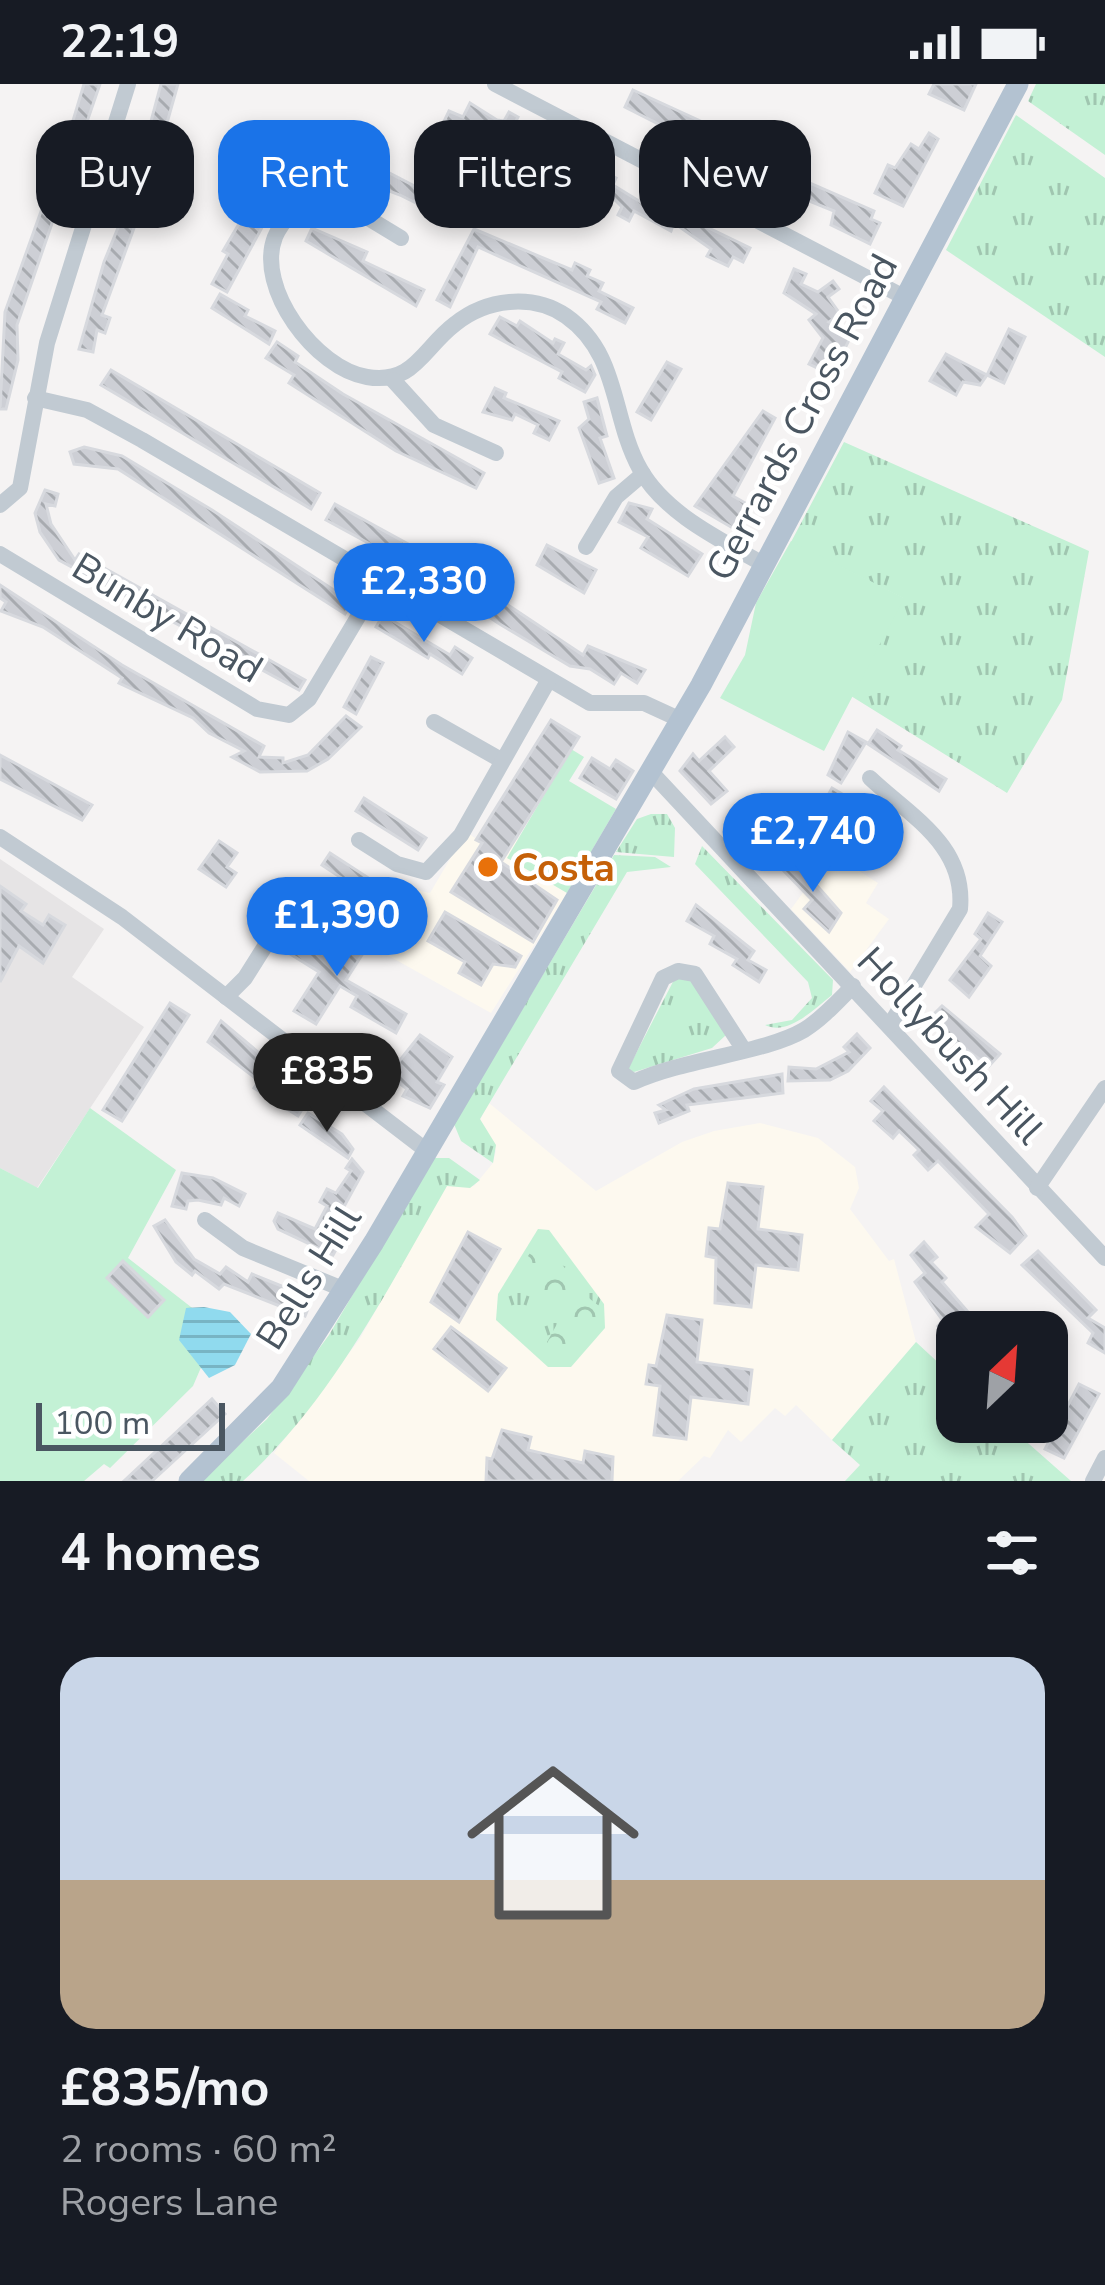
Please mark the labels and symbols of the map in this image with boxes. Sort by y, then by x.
street label: Gerrards Cross Road [694,245,911,590]
street label: Bunby Road [62,541,272,696]
pin: £2,330 [326,543,522,645]
pin: £2,740 [715,793,911,895]
place label: Costa [512,842,615,895]
marker: Costa [475,854,501,880]
pin: £1,390 [239,877,435,979]
street label: Hollybush Hill [845,936,1055,1156]
pin: £835 [256,1033,398,1135]
street label: Bells Hill [244,1195,375,1360]
north arrow [936,1311,1068,1443]
scale bar [36,1397,225,1450]

